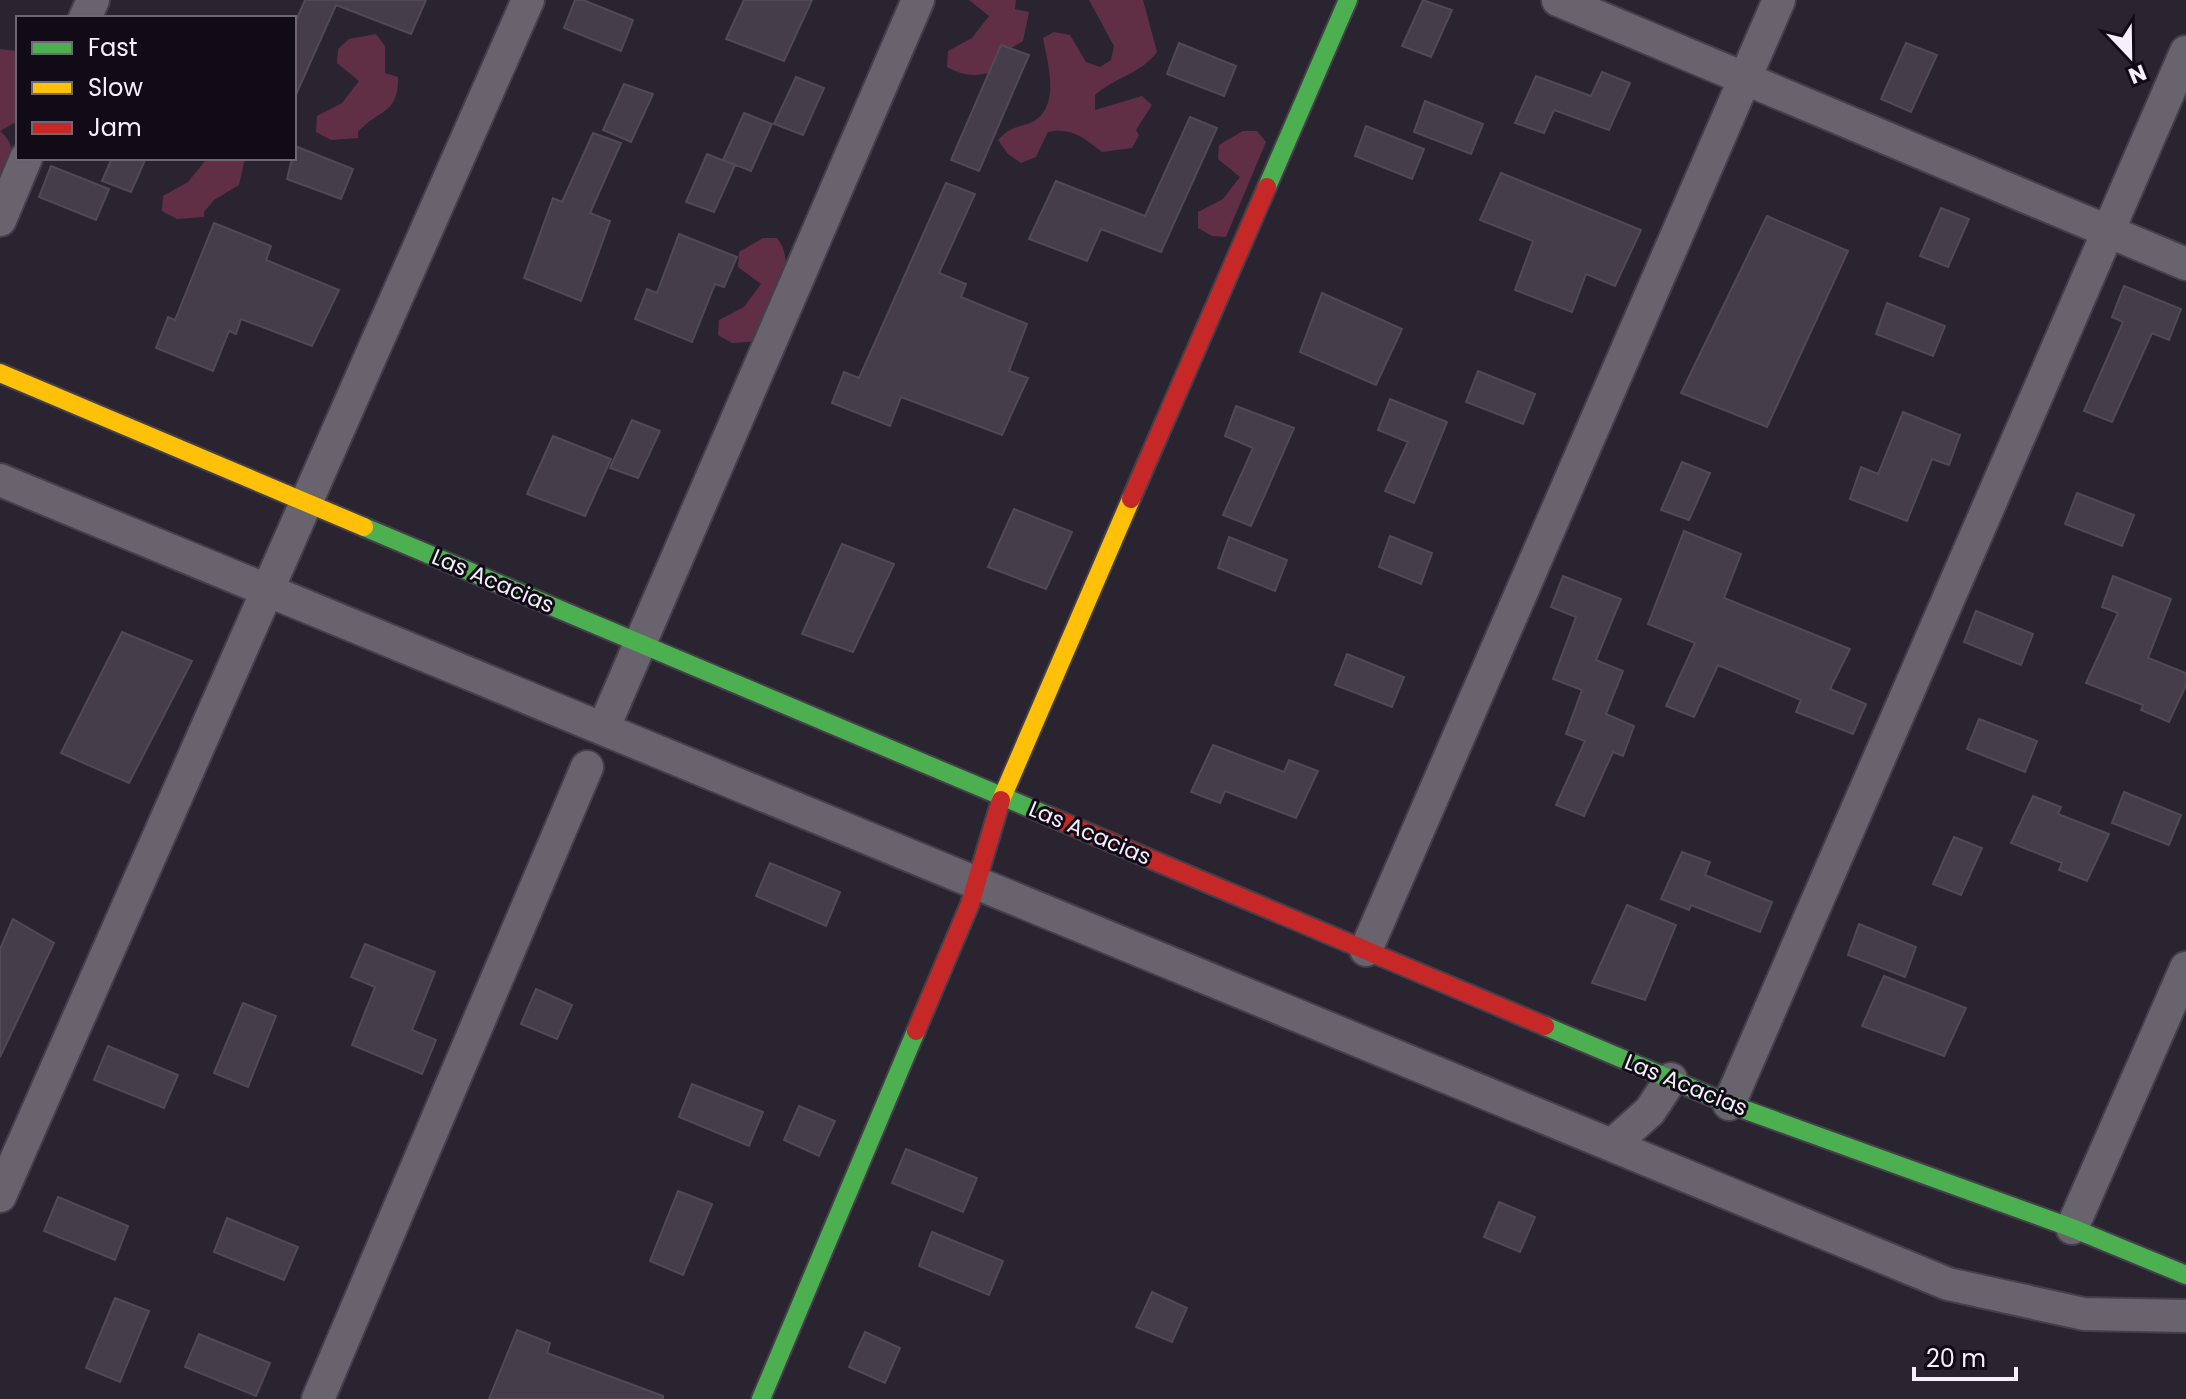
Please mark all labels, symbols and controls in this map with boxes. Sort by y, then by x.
legend [16,16,296,160]
north arrow [2090,16,2170,96]
text: Fast [88,31,138,64]
text: N [2124,57,2151,92]
text: Slow [88,71,143,104]
text: Jam [88,111,142,144]
street label: Las Acacias [427,541,559,621]
street label: Las Acacias [1024,793,1156,873]
street label: Las Acacias [1620,1046,1752,1124]
scale bar [1914,1331,2016,1381]
text: 20 m [1926,1342,1986,1375]

